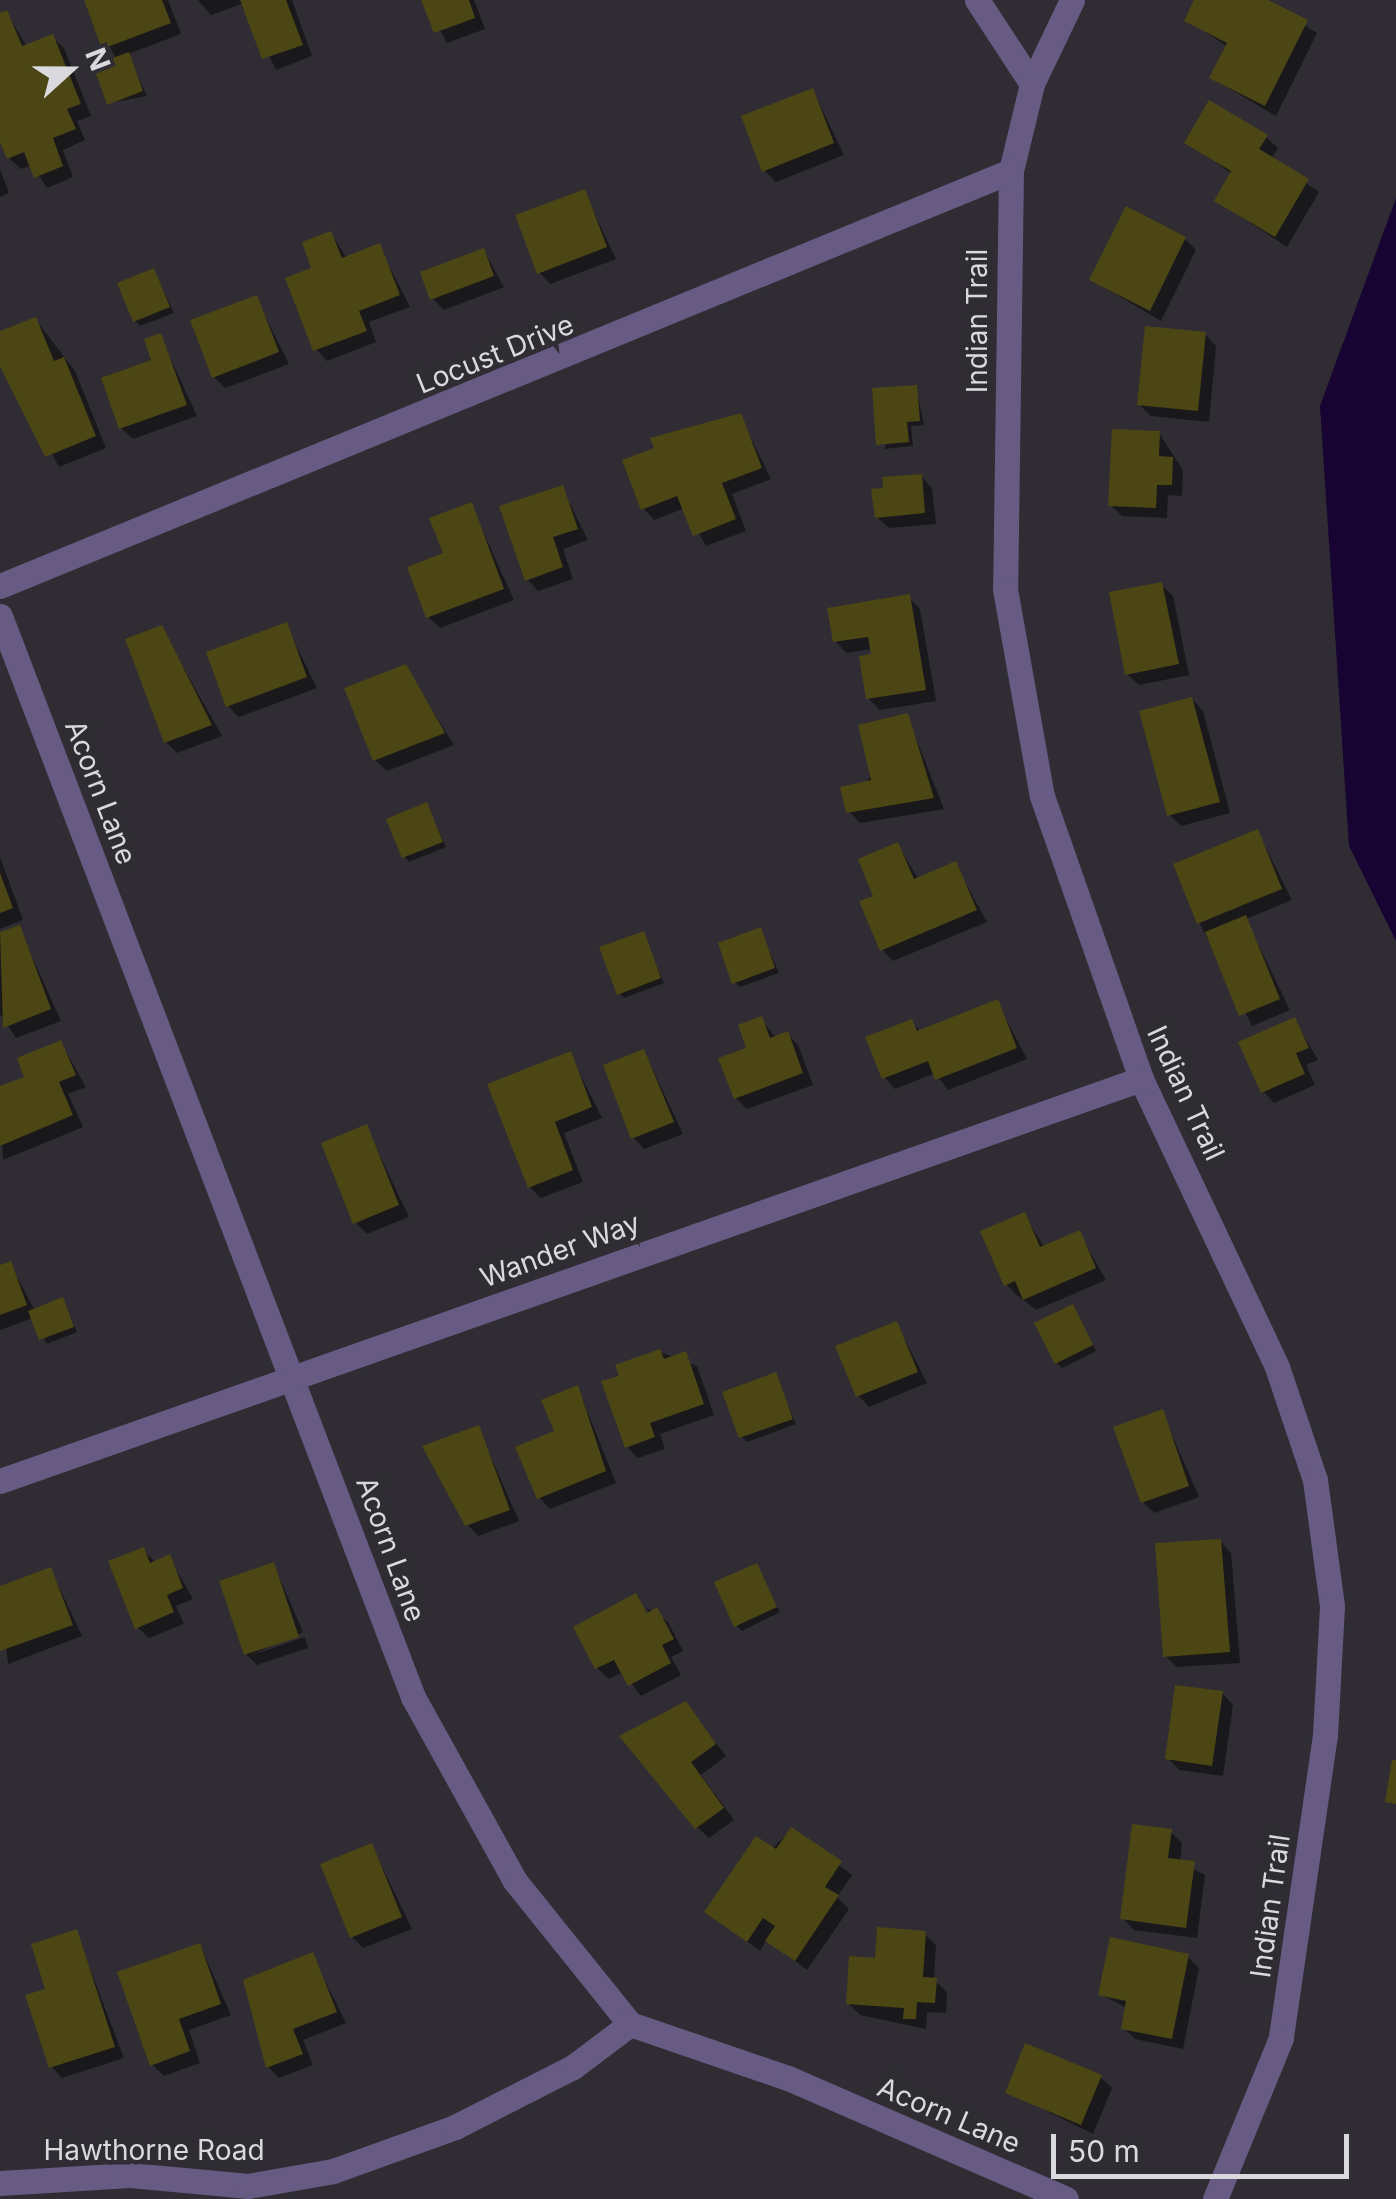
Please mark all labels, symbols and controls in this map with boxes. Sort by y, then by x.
north arrow [20,20,120,120]
text: N [78,43,118,75]
street label: Indian Trail [960,249,994,393]
street label: Locust Drive [412,307,578,401]
street label: Acorn Lane [58,715,144,869]
street label: Indian Trail [1140,1020,1232,1166]
street label: Wander Way [476,1206,644,1294]
street label: Acorn Lane [349,1472,433,1626]
street label: Indian Trail [1243,1832,1297,1980]
street label: Acorn Lane [873,2070,1025,2160]
scale bar [1056,2114,1354,2176]
street label: Hawthorne Road [43,2133,265,2167]
text: 50 m [1068,2133,1140,2169]

